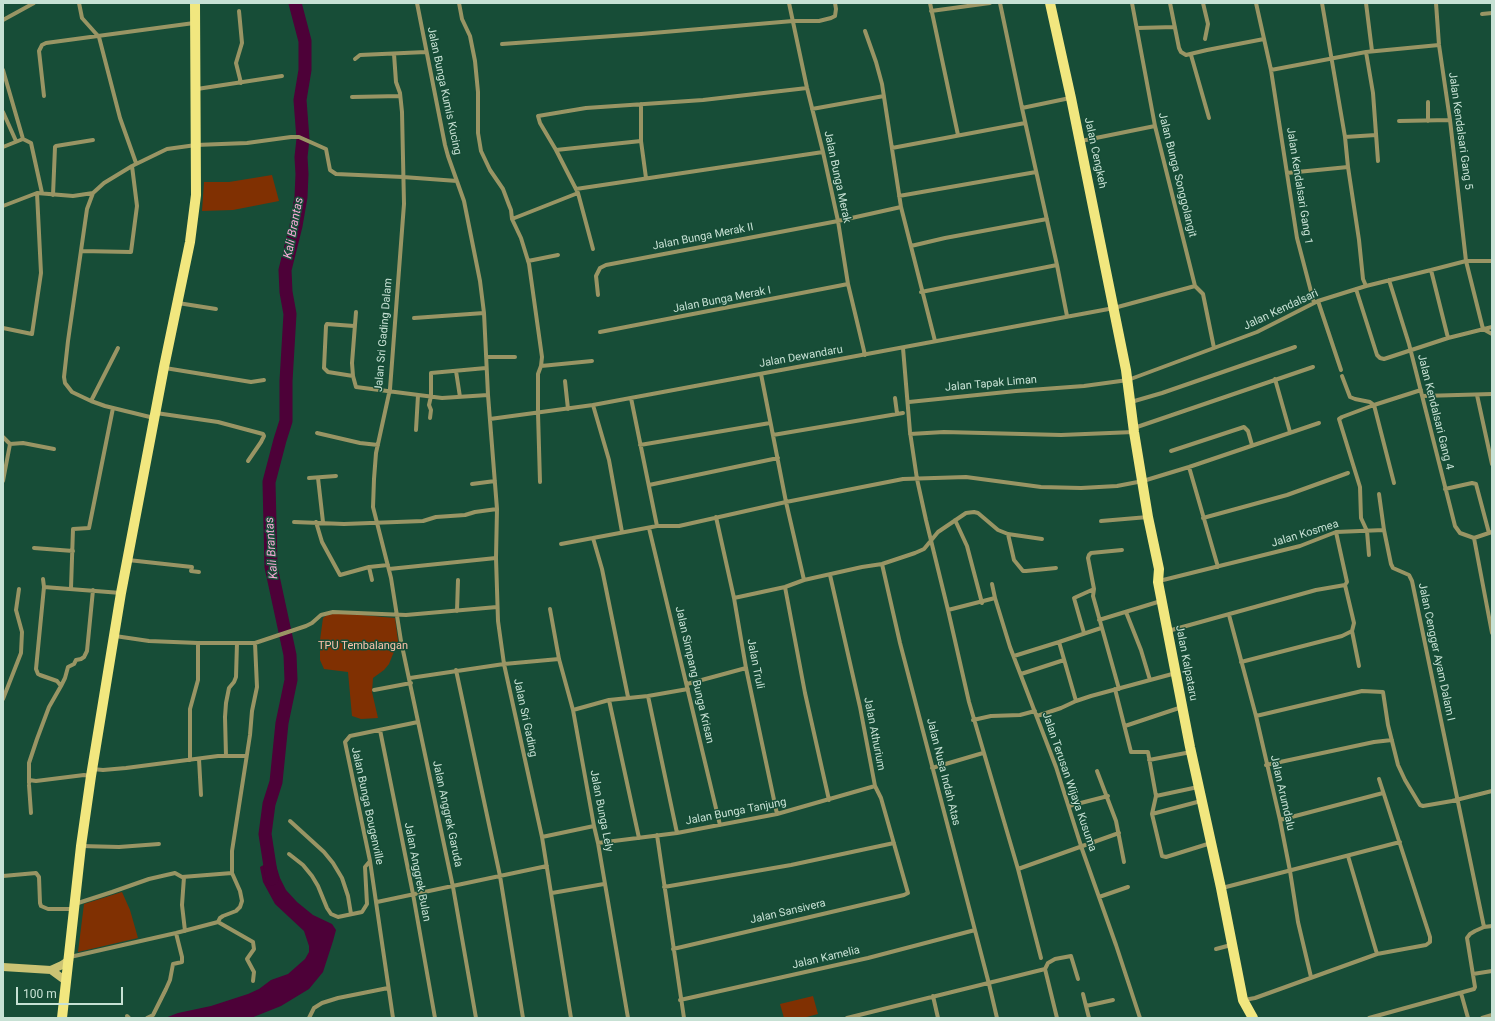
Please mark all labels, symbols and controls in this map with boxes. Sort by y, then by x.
street label: Jalan Bunga Kumis Kucing [424,26,464,156]
street label: Jalan Kendalsari Gang 5 [1445,71,1475,191]
street label: Jalan Bunga Songgolangit [1155,111,1199,239]
street label: Jalan Cengkeh [1081,116,1109,190]
street label: Jalan Kendalsari Gang 1 [1283,126,1315,246]
street label: Jalan Bunga Merak [821,130,853,224]
water label: Kali Brantas [281,196,307,260]
street label: Jalan Bunga Merak II [651,221,755,253]
street label: Jalan Sri Gading Dalam [372,278,396,392]
street label: Jalan Bunga Merak I [672,284,772,316]
street label: Jalan Kendalsari [1241,287,1321,333]
street label: Jalan Dewandaru [758,343,844,371]
street label: Jalan Kendalsari Gang 4 [1414,353,1456,471]
street label: Jalan Tapak Liman [944,373,1038,395]
water label: Kali Brantas [263,517,281,579]
street label: Jalan Kosmea [1270,518,1340,550]
street label: Jalan Cengger Ayam Dalam I [1415,582,1457,722]
street label: Jalan Simpang Bunga Krisan [672,605,716,745]
street label: Jalan Kalpataru [1172,624,1200,702]
street label: Jalan Truli [744,638,766,690]
park label: TPU Tembalangan [318,639,408,653]
street label: Jalan Sri Gading [510,678,540,758]
street label: Jalan Athurium [860,696,888,772]
street label: Jalan Terusan Wijaya Kusuma [1039,711,1099,853]
street label: Jalan Nusa Indah Atas [923,717,963,827]
street label: Jalan Bunga Bougenville [348,746,386,866]
street label: Jalan Arumdalu [1267,754,1297,832]
street label: Jalan Anggrek Garuda [429,760,465,868]
street label: Jalan Bunga Lely [587,769,615,853]
street label: Jalan Bunga Tanjung [685,796,787,828]
street label: Jalan Anggrek Bulan [401,821,433,923]
street label: Jalan Sansivera [749,897,827,927]
street label: Jalan Kamelia [791,944,861,972]
scale bar [18,979,125,1005]
text: 100 m [23,987,57,1001]

